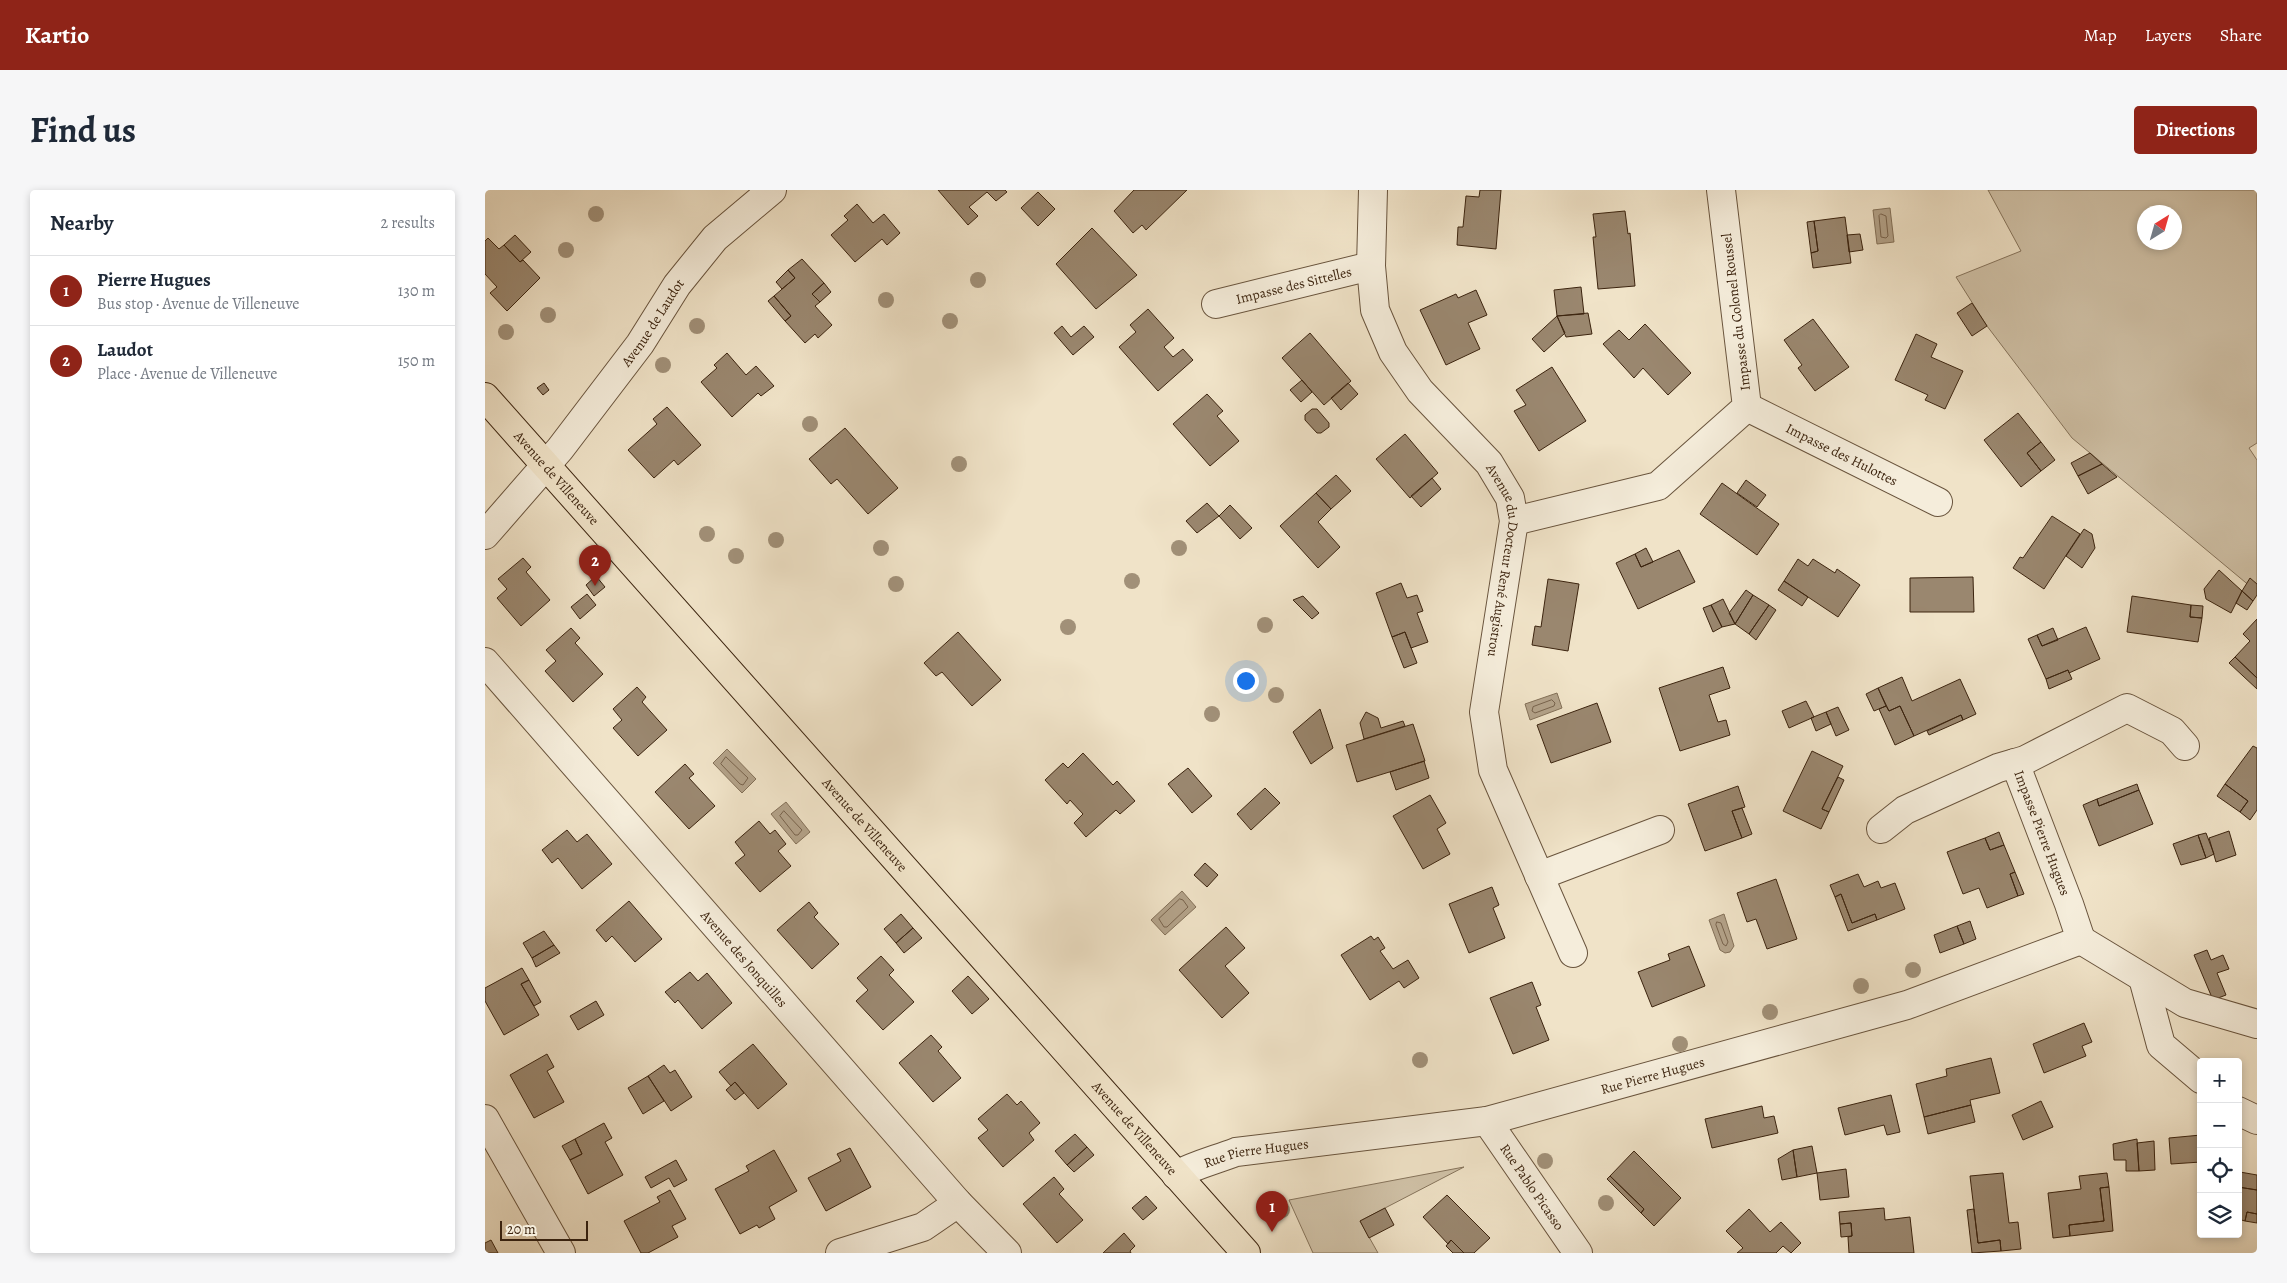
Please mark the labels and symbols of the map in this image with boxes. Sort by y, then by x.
north arrow [2137,205,2182,250]
street label: Impasse du Colonel Roussel [1717,232,1755,392]
street label: Impasse des Sittelles [1234,262,1354,308]
street label: Avenue de Laudot [616,274,688,371]
street label: Impasse des Hulottes [1783,418,1901,490]
street label: Avenue de Villeneuve [509,426,604,529]
text: Avenue du Docteur René Augistrou [1481,459,1523,659]
street label: Avenue du Docteur René Augistrou [1478,461,1498,661]
pin: 2 [579,545,611,586]
your location [1233,668,1259,694]
street label: Impasse Pierre Hugues [2009,768,2075,898]
street label: Avenue de Villeneuve [817,773,912,876]
street label: Avenue des Jonquilles [696,905,792,1011]
street label: Rue Pierre Hugues [1599,1052,1707,1099]
street label: Avenue de Villeneuve [1087,1076,1182,1179]
street label: Rue Pierre Hugues [1201,1134,1310,1172]
street label: Rue Pablo Picasso [1496,1140,1569,1234]
pin: 1 [1256,1191,1288,1232]
scale bar [500,1218,587,1241]

